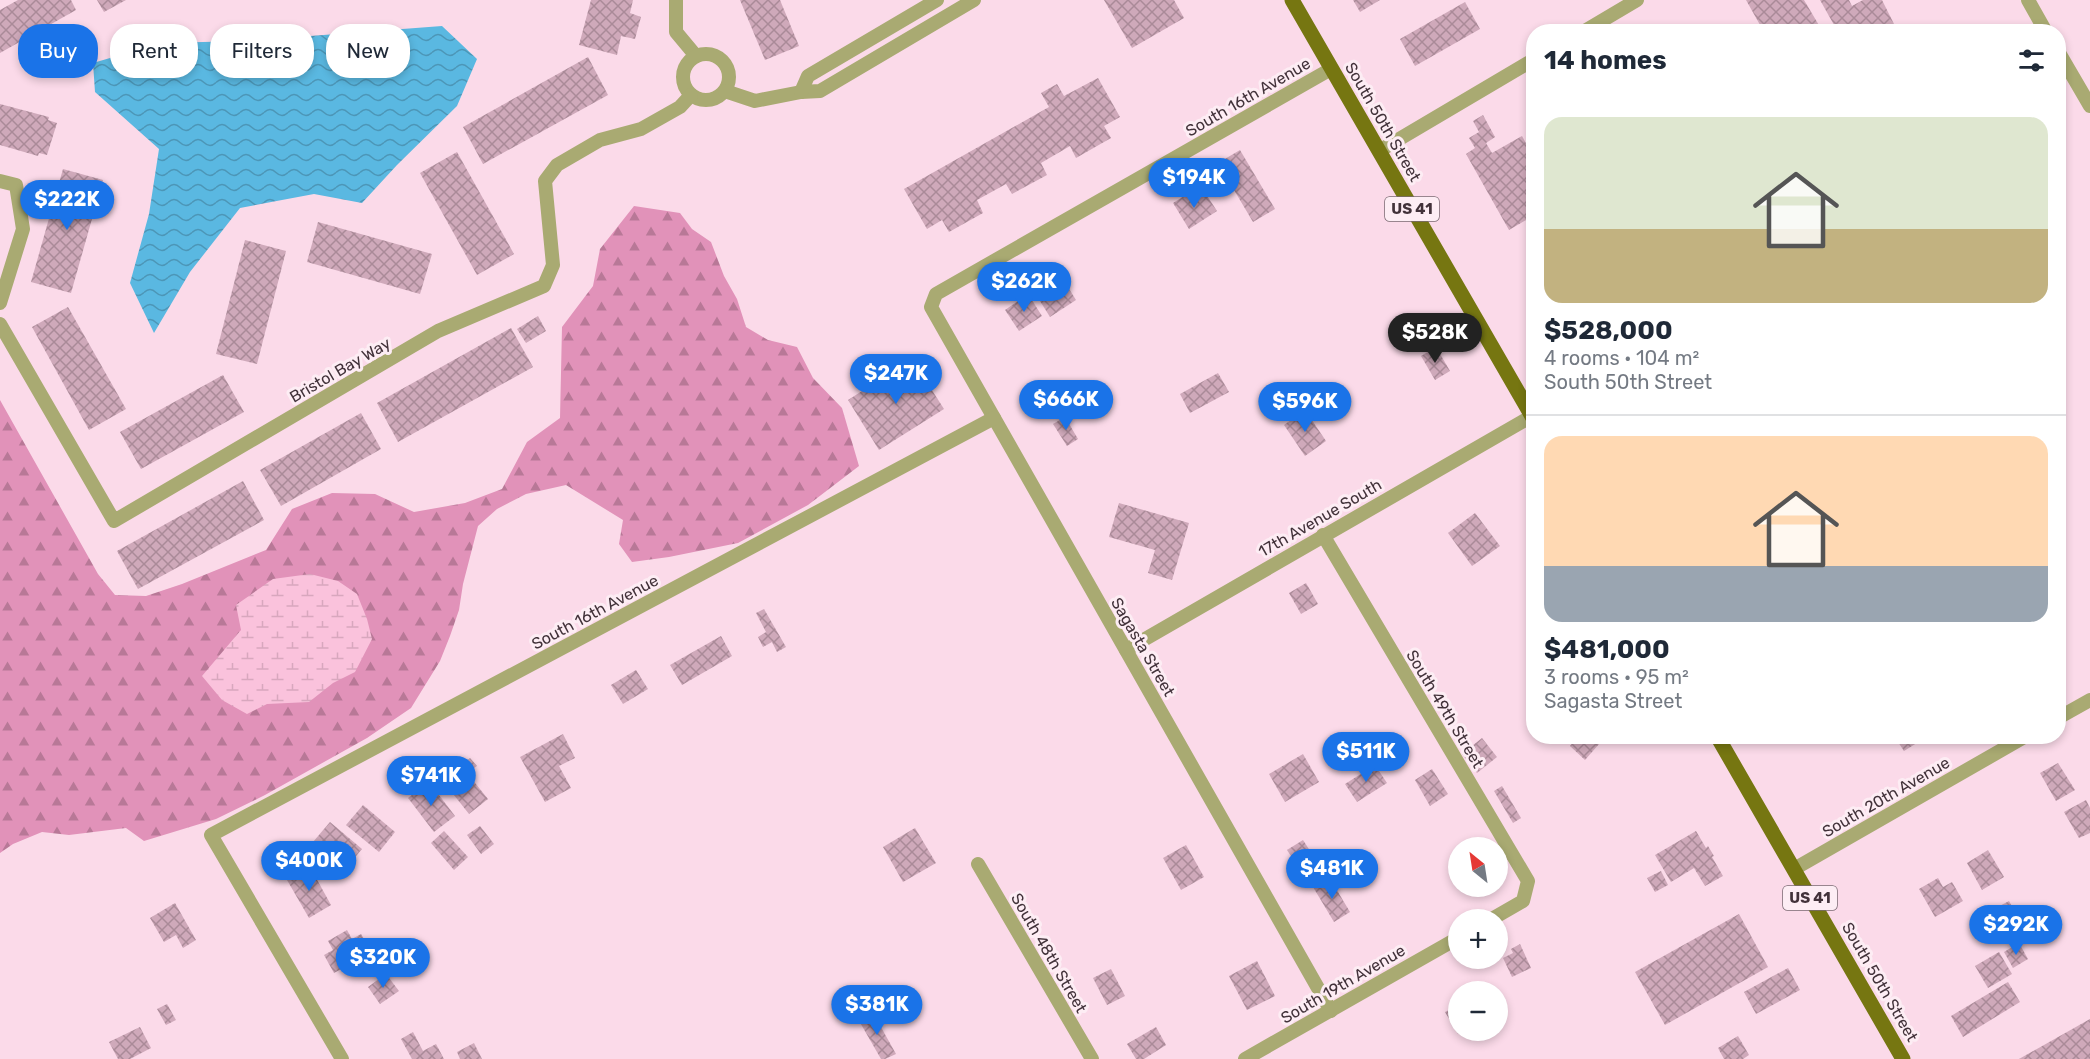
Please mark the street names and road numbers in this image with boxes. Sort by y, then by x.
street label: South 16th Avenue [1182,54,1314,140]
street label: South 50th Street [1341,59,1425,185]
road number: US 41 [1385,197,1439,221]
street label: Bristol Bay Way [286,333,394,407]
street label: 17th Avenue South [1255,475,1385,561]
street label: South 16th Avenue [528,571,662,653]
street label: Sagasta Street [1107,594,1179,700]
street label: South 49th Street [1402,647,1488,771]
street label: South 20th Avenue [1819,753,1953,841]
road number: US 41 [1783,886,1837,910]
street label: South 48th Street [1007,890,1091,1016]
street label: South 50th Street [1838,919,1922,1045]
street label: South 19th Avenue [1277,941,1409,1027]

